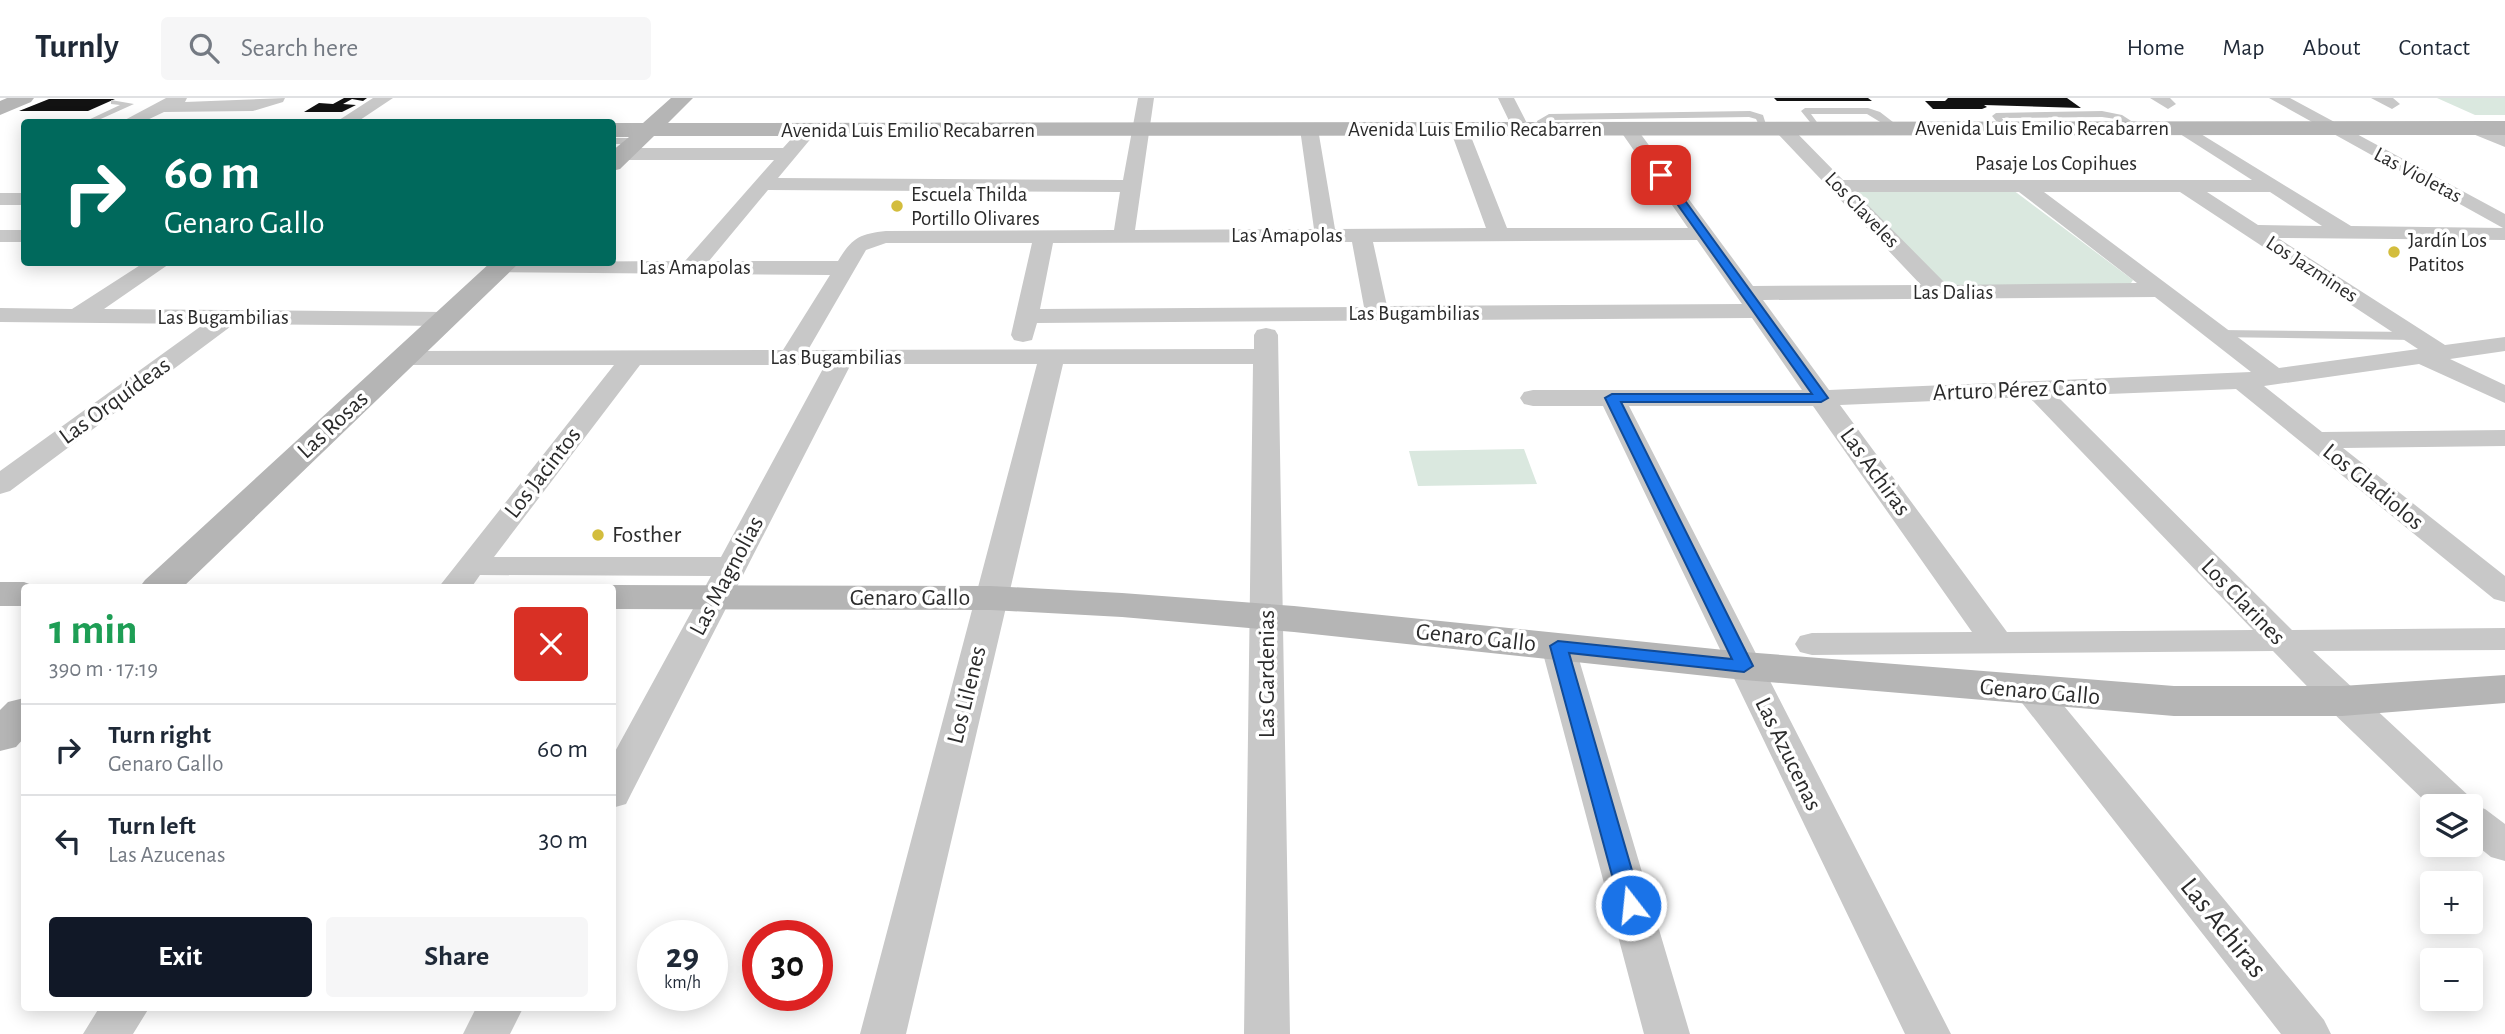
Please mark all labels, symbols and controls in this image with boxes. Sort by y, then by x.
search box [161,17,651,80]
icon: search [185,29,223,67]
text: Turnly [35,31,119,64]
text: Search here [241,35,358,61]
text: Home [2127,36,2185,60]
text: Map [2223,36,2265,60]
text: About [2303,36,2360,60]
text: Contact [2398,36,2470,60]
street label: Avenida Luis Emilio Recabarren [1915,118,2169,139]
street label: Avenida Luis Emilio Recabarren [1348,119,1602,140]
street label: Avenida Luis Emilio Recabarren [781,120,1035,141]
street label: Las Violetas [2371,143,2465,207]
pin [1631,145,1691,205]
icon: right [49,147,140,238]
text: 60 m [164,149,260,198]
street label: Pasaje Los Copihues [1975,153,2137,174]
icon: arrive [1642,156,1680,194]
street label: Los Claveles [1821,168,1903,252]
place label: Escuela Thilda Portillo Olivares [911,184,1040,229]
marker: Escuela Thilda Portillo Olivares [889,198,905,214]
text: Genaro Gallo [164,207,325,239]
street label: Las Amapolas [1231,225,1343,246]
place label: Jardín Los Patitos [2408,230,2487,275]
street label: Los Jazmines [2262,232,2362,306]
marker: Jardín Los Patitos [2386,244,2402,260]
street label: Las Amapolas [639,257,751,278]
street label: Las Dalias [1913,282,1993,303]
street label: Las Bugambilias [1348,303,1480,324]
street label: Las Bugambilias [157,307,289,328]
street label: Las Bugambilias [770,347,902,368]
street label: Las Orquídeas [55,353,175,449]
street label: Arturo Pérez Canto [1932,375,2108,405]
street label: Las Rosas [293,387,373,463]
street label: Los Jacintos [500,423,586,523]
street label: Las Achiras [1835,424,1915,520]
street label: Los Gladiolos [2318,439,2428,535]
street label: Las Magnolias [686,512,768,640]
place label: Fosther [612,523,681,547]
marker: Fosther [590,527,606,543]
street label: Los Clarines [2196,554,2290,650]
street label: Genaro Gallo [850,586,970,610]
button: close [514,607,588,681]
text: 1 min [49,609,138,651]
street label: Las Gardenias [1255,610,1279,738]
street label: Genaro Gallo [1415,620,1537,656]
street label: Los Lilenes [943,644,991,746]
text: 390 m · 17:19 [49,658,158,681]
street label: Genaro Gallo [1979,675,2101,709]
street label: Las Azucenas [1750,694,1826,814]
text: Turn right [108,722,211,748]
icon: right [49,731,87,769]
text: 60 m [537,736,588,762]
text: Genaro Gallo [108,753,224,776]
map controls [2420,794,2483,1011]
button: layers [2420,794,2483,857]
text: Turn left [108,813,196,839]
icon: left [49,822,87,860]
text: 30 m [538,827,588,853]
text: Las Azucenas [108,844,225,867]
position arrow [1594,868,1668,942]
button: + [2420,871,2483,934]
street label: Las Achiras [2175,873,2271,983]
button: Exit [49,917,312,997]
button: Share [326,917,588,997]
speed limit sign: 30 [742,920,833,1011]
text: 29 [666,939,699,974]
button: − [2420,948,2483,1011]
text: km/h [664,974,701,992]

